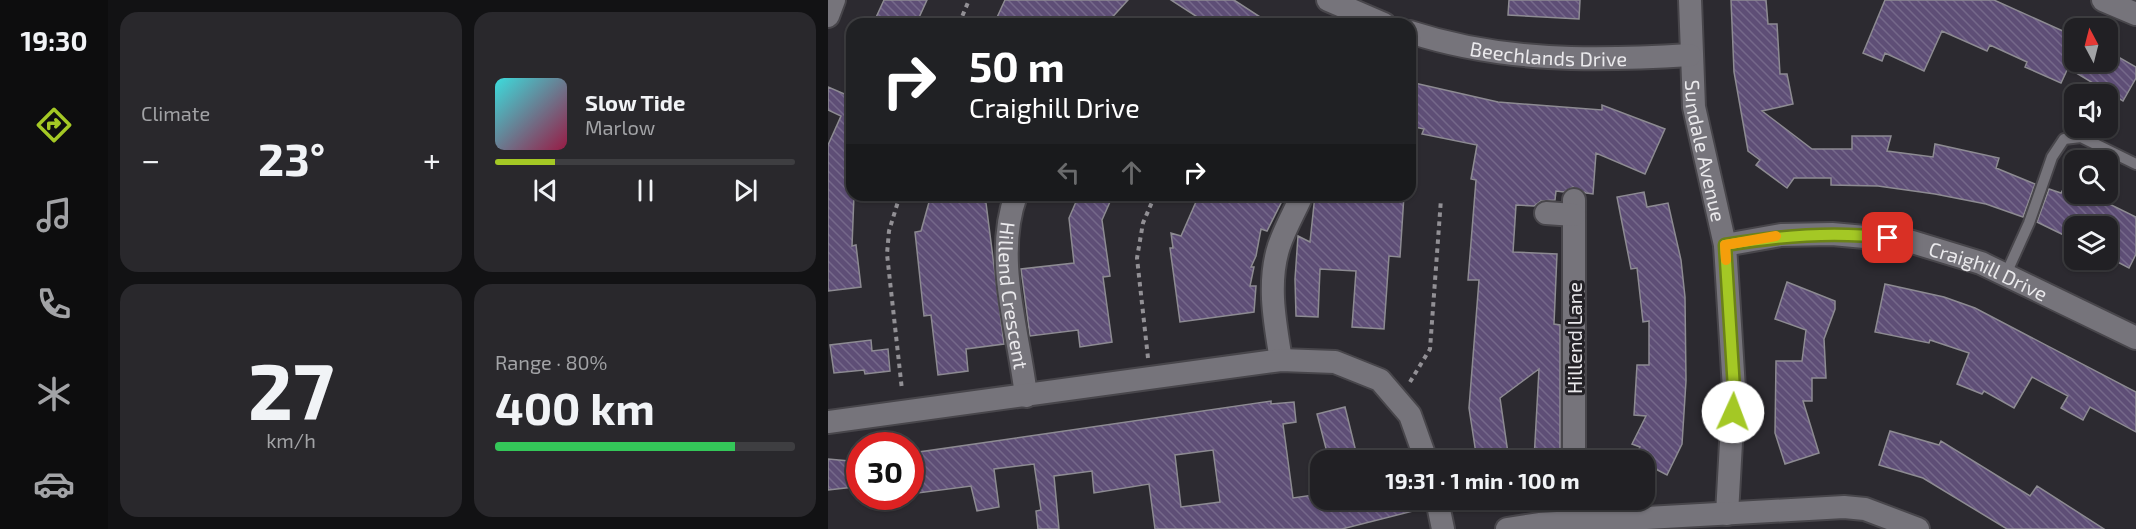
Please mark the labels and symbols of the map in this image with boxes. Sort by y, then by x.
north arrow [2064,18,2118,72]
street label: Beechlands Drive [1468,36,1627,70]
street label: Sundale Avenue [1681,79,1731,224]
pin [1862,212,1913,263]
street label: Hillend Crescent [995,220,1034,371]
street label: Craighill Drive [1926,236,2052,305]
street label: Hillend Lane [1562,282,1586,394]
position arrow [1701,380,1765,444]
speed limit sign: 30 [846,432,924,510]

